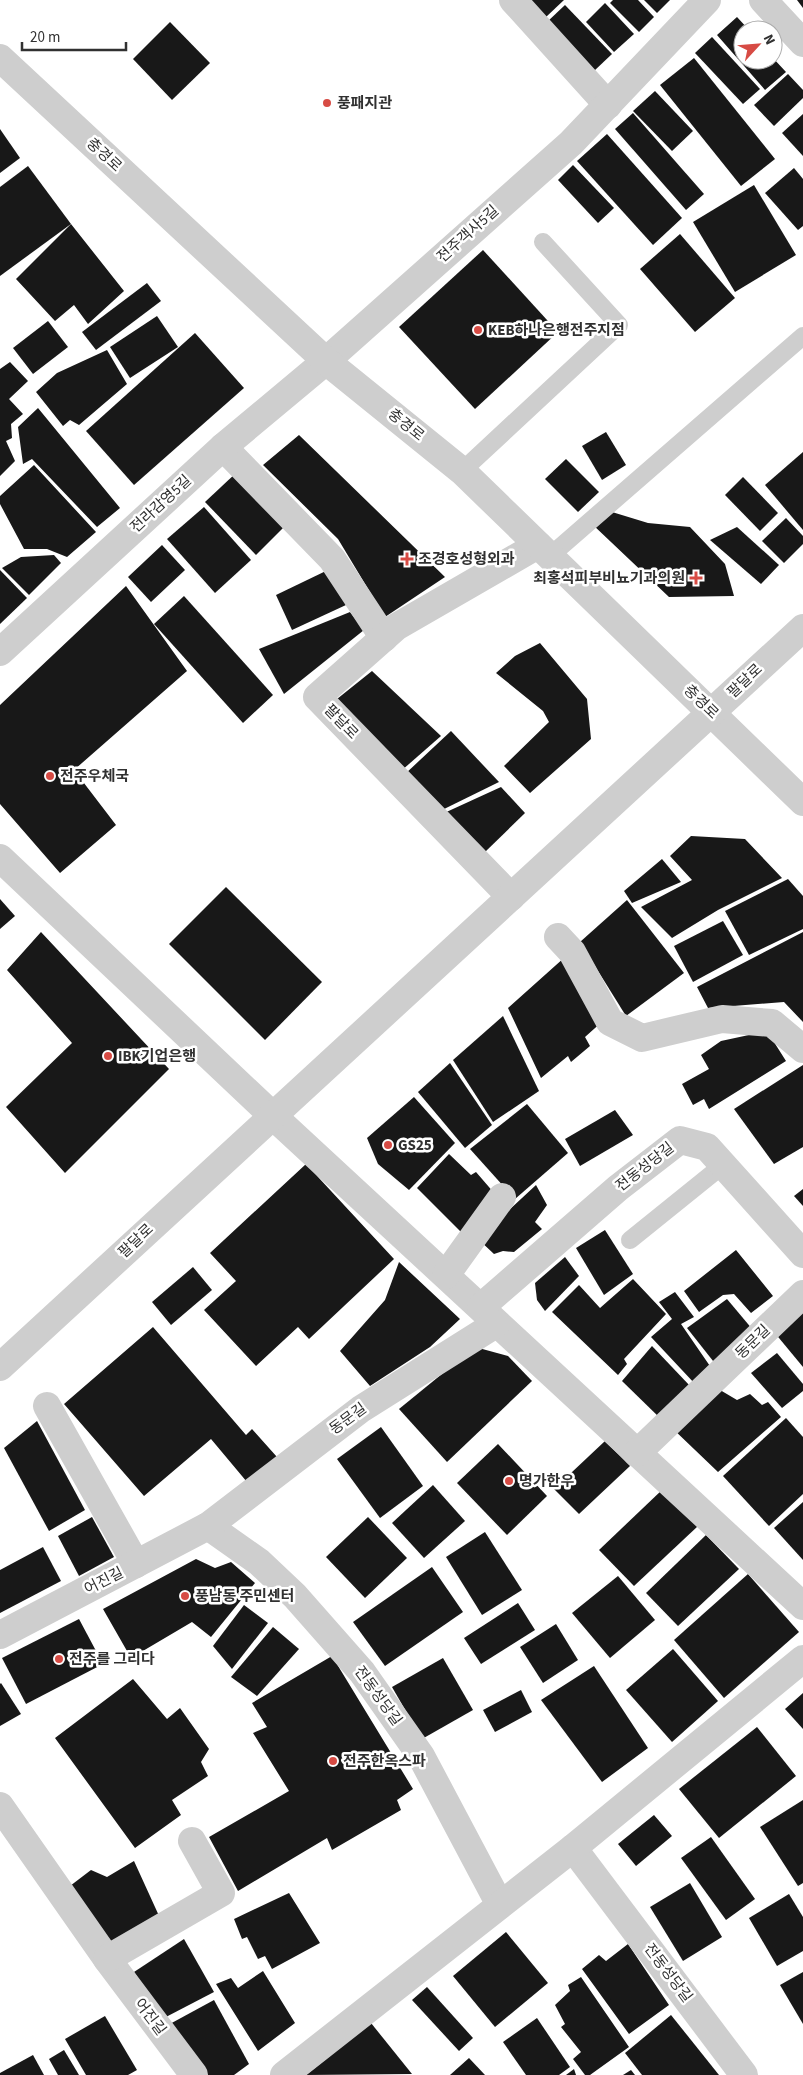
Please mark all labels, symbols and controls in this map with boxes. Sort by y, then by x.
scale bar [22,20,126,52]
north arrow [733,20,783,70]
text: 20 m [30,27,60,48]
text: N [758,31,780,48]
place label: 풍패지관 [337,93,392,114]
marker: 풍패지관 [321,97,333,109]
street label: 충경로 [82,133,126,177]
street label: 전주객사5길 [433,201,503,267]
place label: KEB하나은행전주지점 [488,320,625,341]
marker: KEB하나은행전주지점 [472,324,484,336]
street label: 충경로 [383,404,429,446]
street label: 전라감영5길 [126,470,196,538]
place label: 조경호성형외과 [418,549,515,570]
marker: 조경호성형외과 [400,552,414,566]
place label: 최홍석피부비뇨기과의원 [533,568,685,589]
marker: 최홍석피부비뇨기과의원 [689,571,703,585]
street label: 팔달로 [723,659,767,703]
street label: 충경로 [679,680,723,724]
street label: 팔달로 [319,700,363,744]
place label: 전주우체국 [60,766,129,787]
marker: 전주우체국 [44,770,56,782]
place label: IBK기업은행 [118,1046,196,1067]
marker: IBK기업은행 [102,1050,114,1062]
place label: GS25 [398,1135,432,1156]
street label: 전동성당길 [611,1137,679,1197]
marker: GS25 [382,1139,394,1151]
street label: 팔달로 [114,1219,158,1263]
street label: 동문길 [731,1320,775,1364]
street label: 동문길 [325,1398,371,1440]
place label: 명가한우 [519,1471,574,1492]
marker: 명가한우 [503,1475,515,1487]
street label: 어진길 [81,1562,127,1600]
place label: 풍남동 주민센터 [195,1586,295,1607]
marker: 풍남동 주민센터 [179,1590,191,1602]
place label: 전주를 그리다 [69,1649,155,1670]
marker: 전주를 그리다 [53,1653,65,1665]
street label: 전동성당길 [349,1662,407,1730]
place label: 전주한옥스파 [343,1751,426,1772]
marker: 전주한옥스파 [327,1755,339,1767]
street label: 전동성당길 [639,1939,697,2007]
street label: 어진길 [129,1994,171,2040]

